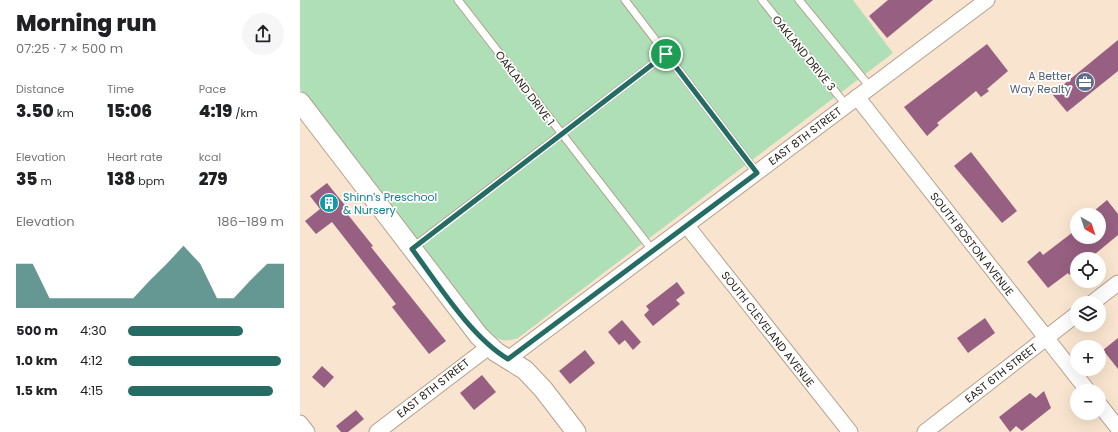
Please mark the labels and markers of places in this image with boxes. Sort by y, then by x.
pin [649,37,683,71]
place label: A Better Way Realty [1010,68,1072,97]
office icon: A Better Way Realty [1074,71,1096,93]
place label: Shinn's Preschool & Nursery [343,189,437,218]
building icon: Shinn's Preschool & Nursery [318,192,340,214]

